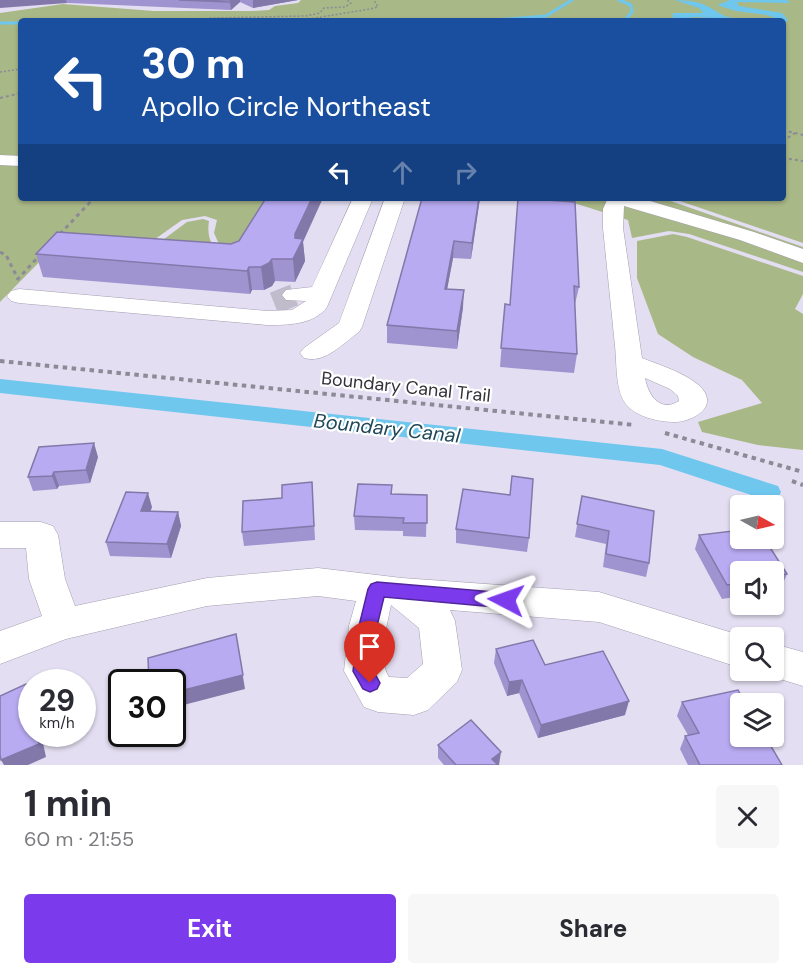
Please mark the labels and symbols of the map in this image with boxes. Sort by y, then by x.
street label: Boundary Canal Trail [320,366,492,408]
water label: Boundary Canal [312,407,462,449]
north arrow [730,495,784,549]
position arrow [474,568,538,632]
pin [344,621,395,683]
speed limit sign: 30 [108,669,186,747]

